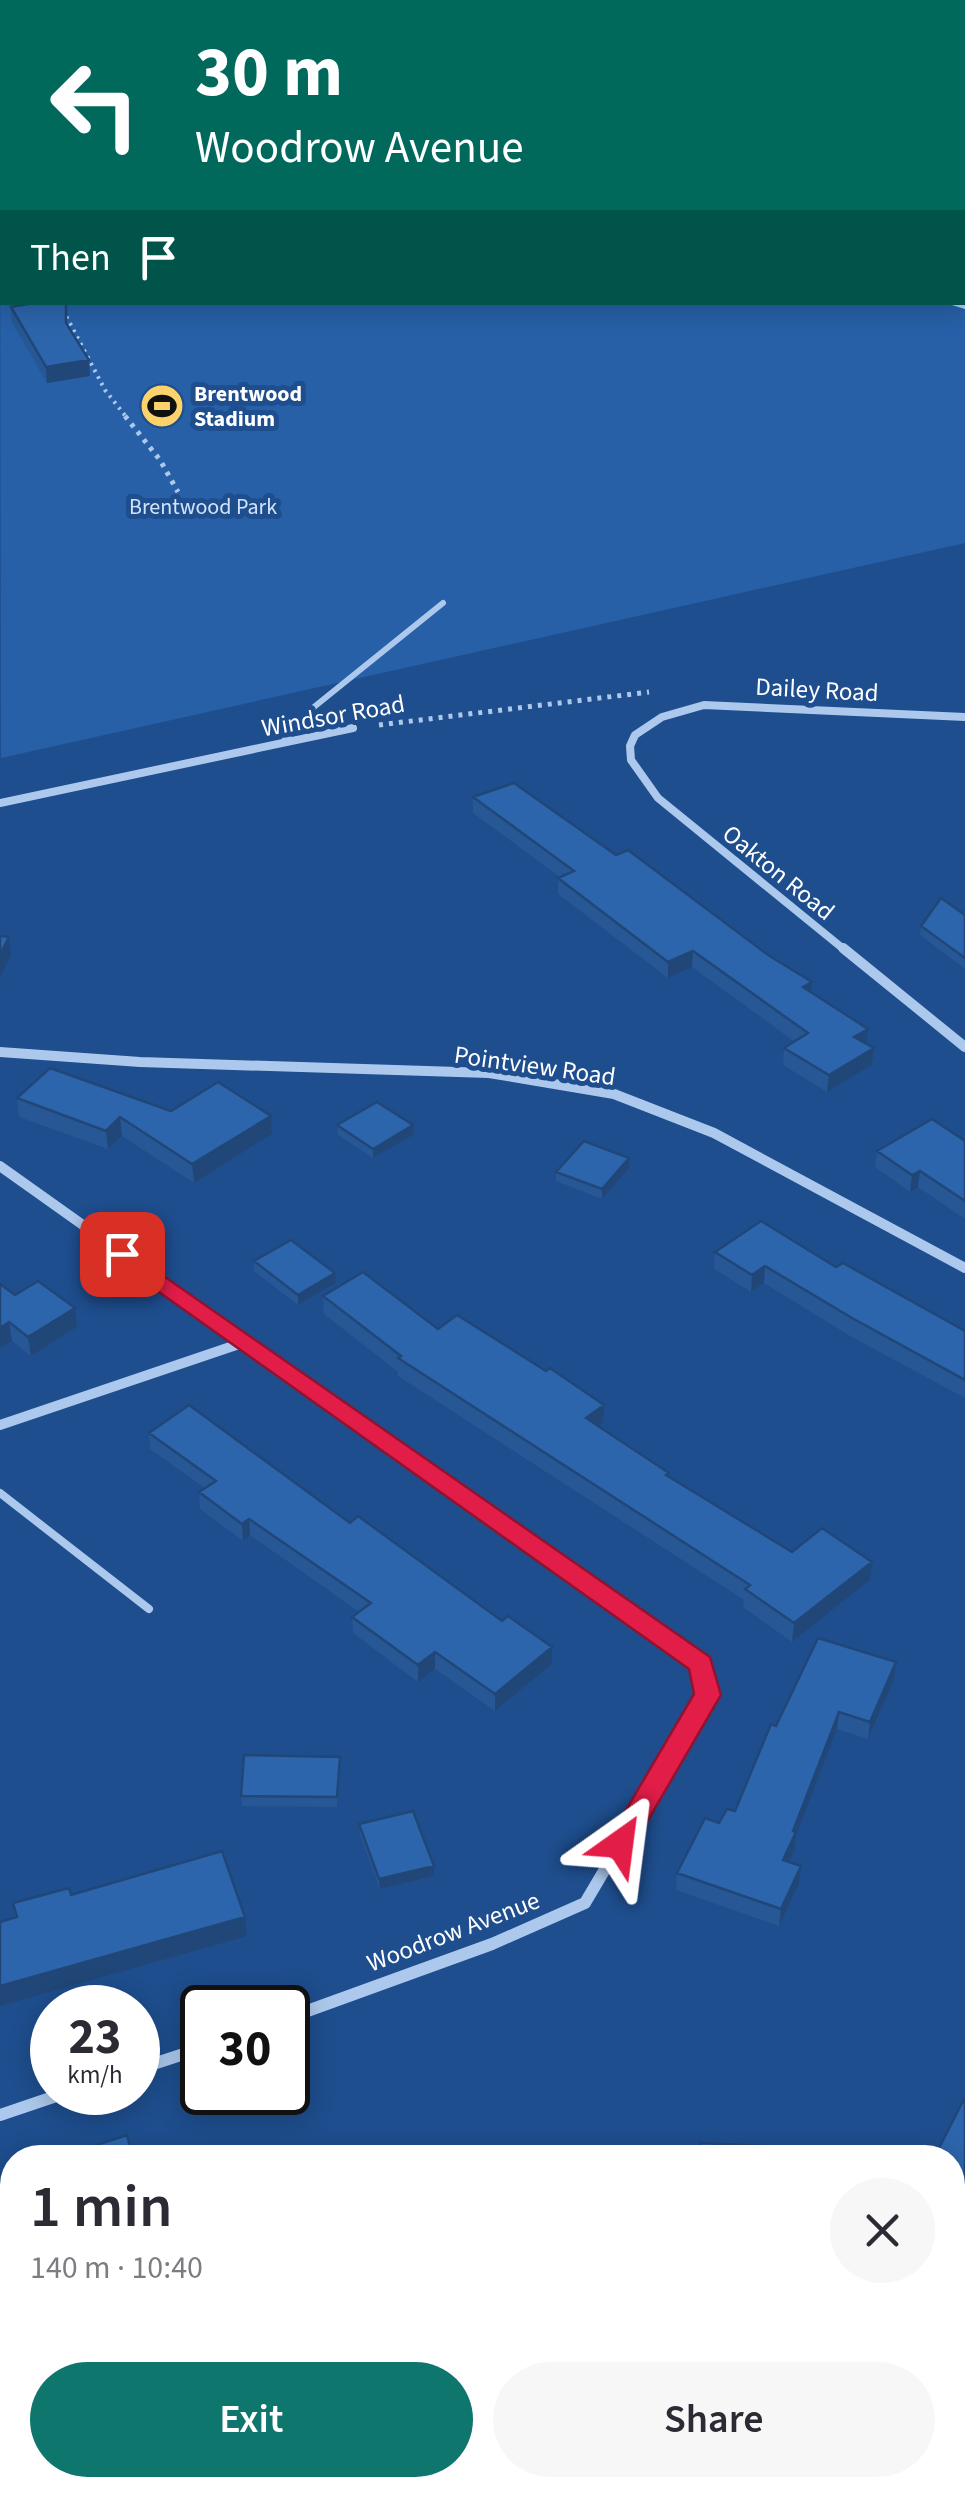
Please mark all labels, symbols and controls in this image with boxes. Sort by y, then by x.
text: 30 m [195,23,343,123]
icon: left [30,40,160,170]
text: Woodrow Avenue [195,116,524,180]
icon: arrive [131,230,186,285]
text: Then [30,231,111,285]
place label: Brentwood Stadium [194,378,302,435]
sports icon: Brentwood Stadium [139,383,185,429]
park label: Brentwood Park [129,491,277,523]
street label: Dailey Road [754,669,879,711]
street label: Windsor Road [259,686,408,746]
street label: Oakton Road [715,816,842,929]
street label: Pointview Road [452,1037,618,1095]
pin [80,1212,165,1297]
icon: arrive [95,1227,150,1282]
position arrow [568,1792,672,1896]
street label: Woodrow Avenue [362,1882,545,1981]
speed limit sign: 30 [180,1985,310,2115]
text: 23 [69,2002,121,2073]
text: km/h [67,2057,123,2093]
text: 1 min [30,2165,173,2250]
button: close [830,2178,935,2283]
text: 140 m · 10:40 [30,2245,203,2291]
button: Exit [30,2362,473,2477]
button: Share [493,2362,935,2477]

